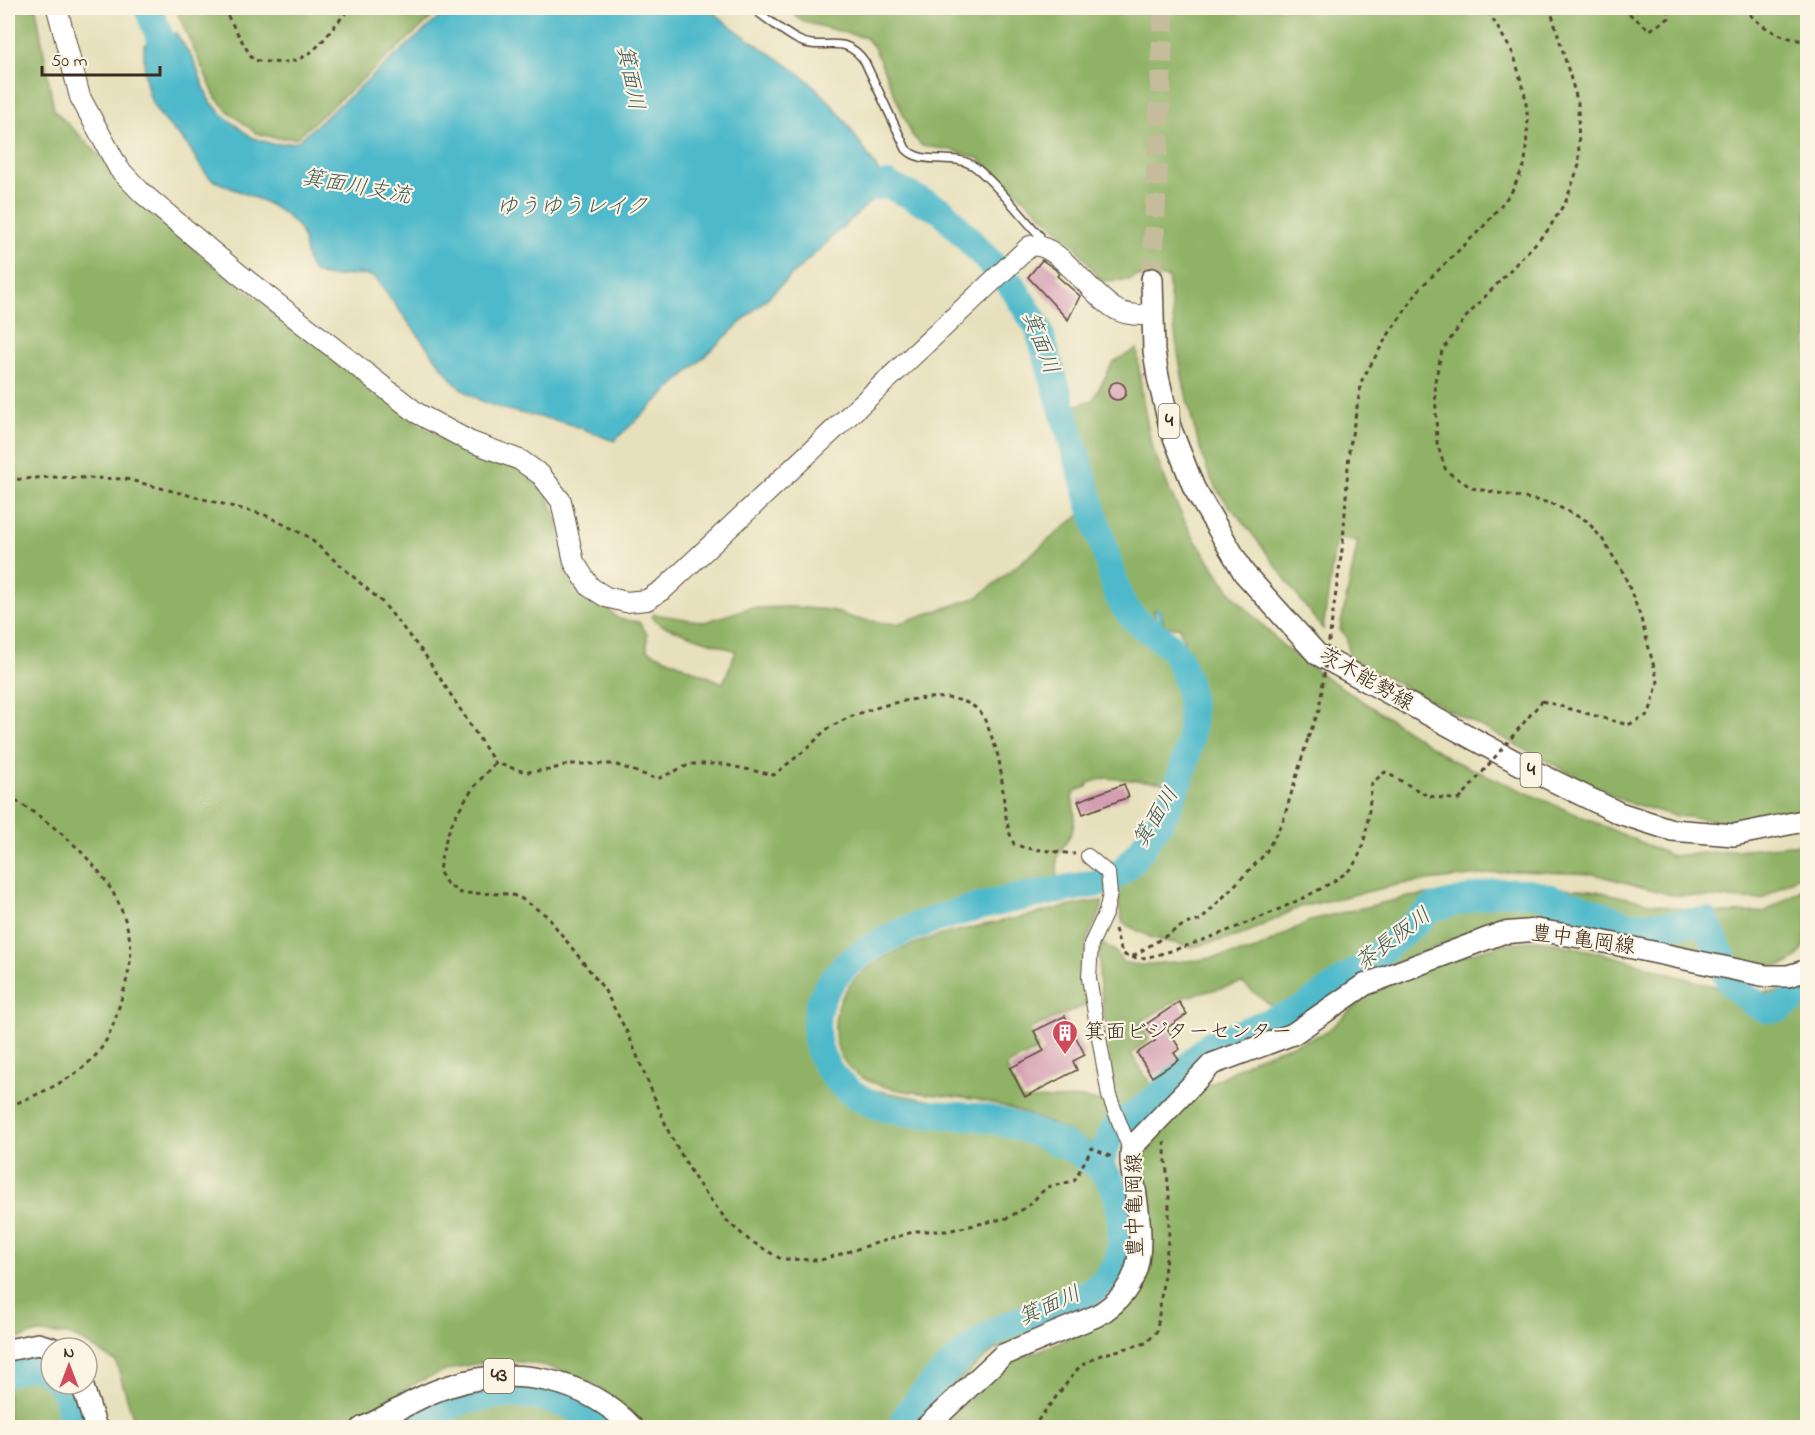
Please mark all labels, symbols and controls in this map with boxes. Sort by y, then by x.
scale bar [42,39,160,77]
water label: 箕面川 [607,43,651,113]
text: 50 m [51,49,88,75]
water label: 箕面川支流 [299,163,415,214]
water label: ゆうゆうレイク [496,192,648,224]
water label: 箕面川 [1012,306,1066,380]
road number: 4 [1158,404,1180,438]
street label: 茨木能勢線 [1313,641,1419,719]
road number: 4 [1520,753,1541,787]
water label: 箕面川 [1126,782,1188,854]
water label: 茶長阪川 [1349,901,1439,979]
street label: 豊中亀岡線 [1529,919,1637,963]
building icon: 箕面ビジターセンター [1050,1018,1080,1056]
place label: 箕面ビジターセンター [1084,1018,1292,1048]
street label: 豊中亀岡線 [1120,1152,1152,1258]
water label: 箕面川 [1013,1279,1087,1335]
north arrow [39,1336,99,1396]
text: N [64,1341,75,1365]
road number: 43 [484,1359,514,1393]

